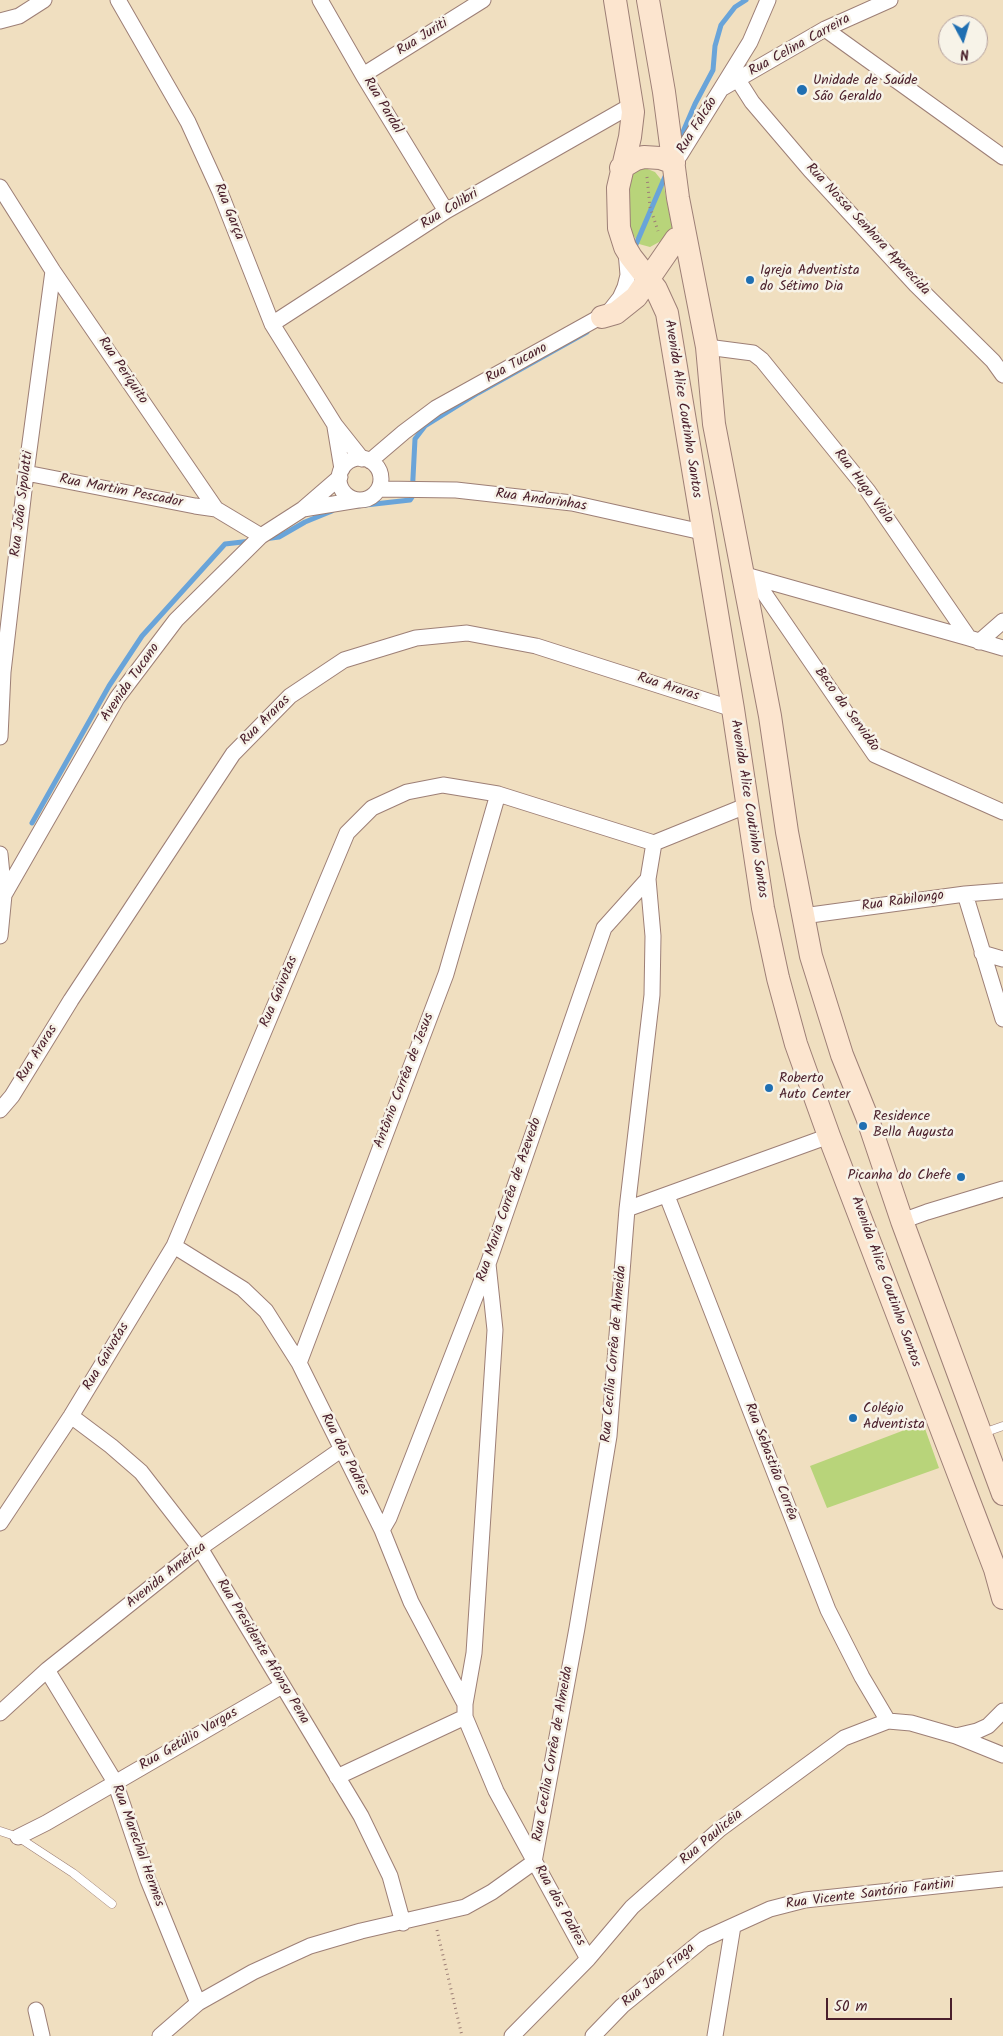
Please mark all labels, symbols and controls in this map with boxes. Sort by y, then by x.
street label: Rua Celina Carreira [746,11,854,81]
north arrow [938,15,988,65]
street label: Rua Juriti [394,16,452,60]
text: N [959,43,970,65]
place label: Unidade de Saúde São Geraldo [813,74,918,106]
street label: Rua Pardal [359,75,405,137]
marker: Unidade de Saúde São Geraldo [795,83,809,97]
street label: Rua Falcão [674,95,722,157]
street label: Rua Nossa Senhora Aparecida [801,160,933,300]
street label: Rua Garça [209,181,247,243]
street label: Rua Colibri [418,186,482,234]
place label: Igreja Adventista do Sétimo Dia [760,264,860,296]
marker: Igreja Adventista do Sétimo Dia [744,274,756,286]
street label: Avenida Alice Coutinho Santos [660,319,704,499]
street label: Rua Periquito [93,334,151,408]
street label: Rua Tucano [483,340,551,388]
street label: Rua Hugo Viola [830,446,896,528]
street label: Rua João Sipolatti [8,450,38,558]
street label: Rua Martim Pescador [58,472,184,512]
street label: Rua Andorinhas [494,486,588,516]
street label: Avenida Tucano [98,641,164,725]
street label: Beco da Servidão [810,665,882,755]
street label: Rua Araras [635,670,701,706]
street label: Rua Araras [237,692,295,750]
street label: Avenida Alice Coutinho Santos [726,719,770,899]
street label: Rua Rabilongo [861,888,945,916]
street label: Rua Gaivotas [257,954,303,1030]
street label: Antônio Corrêa de Jesus [372,1011,438,1151]
street label: Rua Araras [14,1022,62,1086]
place label: Roberto Auto Center [779,1072,850,1104]
marker: Roberto Auto Center [763,1082,775,1094]
place label: Residence Bella Augusta [873,1110,954,1142]
street label: Rua Maria Corrêa de Azevedo [474,1116,546,1284]
marker: Residence Bella Augusta [857,1120,869,1132]
place label: Picanha do Chefe [847,1169,951,1185]
marker: Picanha do Chefe [955,1171,967,1183]
street label: Avenida Alice Coutinho Santos [846,1194,924,1370]
street label: Rua Cecília Corrêa de Almeida [599,1265,631,1443]
street label: Rua Gaivotas [80,1320,134,1394]
street label: Rua Sebastião Corrêa [740,1401,800,1523]
place label: Colégio Adventista [863,1402,925,1434]
street label: Rua dos Padres [316,1411,372,1499]
marker: Colégio Adventista [847,1412,859,1424]
street label: Avenida América [124,1539,210,1613]
street label: Rua Presidente Afonso Pena [212,1576,312,1728]
street label: Rua Cecília Corrêa de Almeida [530,1665,578,1843]
street label: Rua Getúlio Vargas [137,1705,241,1775]
street label: Rua Marechal Hermes [107,1783,167,1909]
street label: Rua Paulicéia [677,1807,747,1869]
street label: Rua dos Padres [530,1863,588,1949]
street label: Rua Vicente Santório Fantini [785,1876,955,1914]
street label: Rua João Fraga [619,1941,699,2011]
scale bar [828,1988,954,2020]
text: 50 m [834,1995,868,2019]

